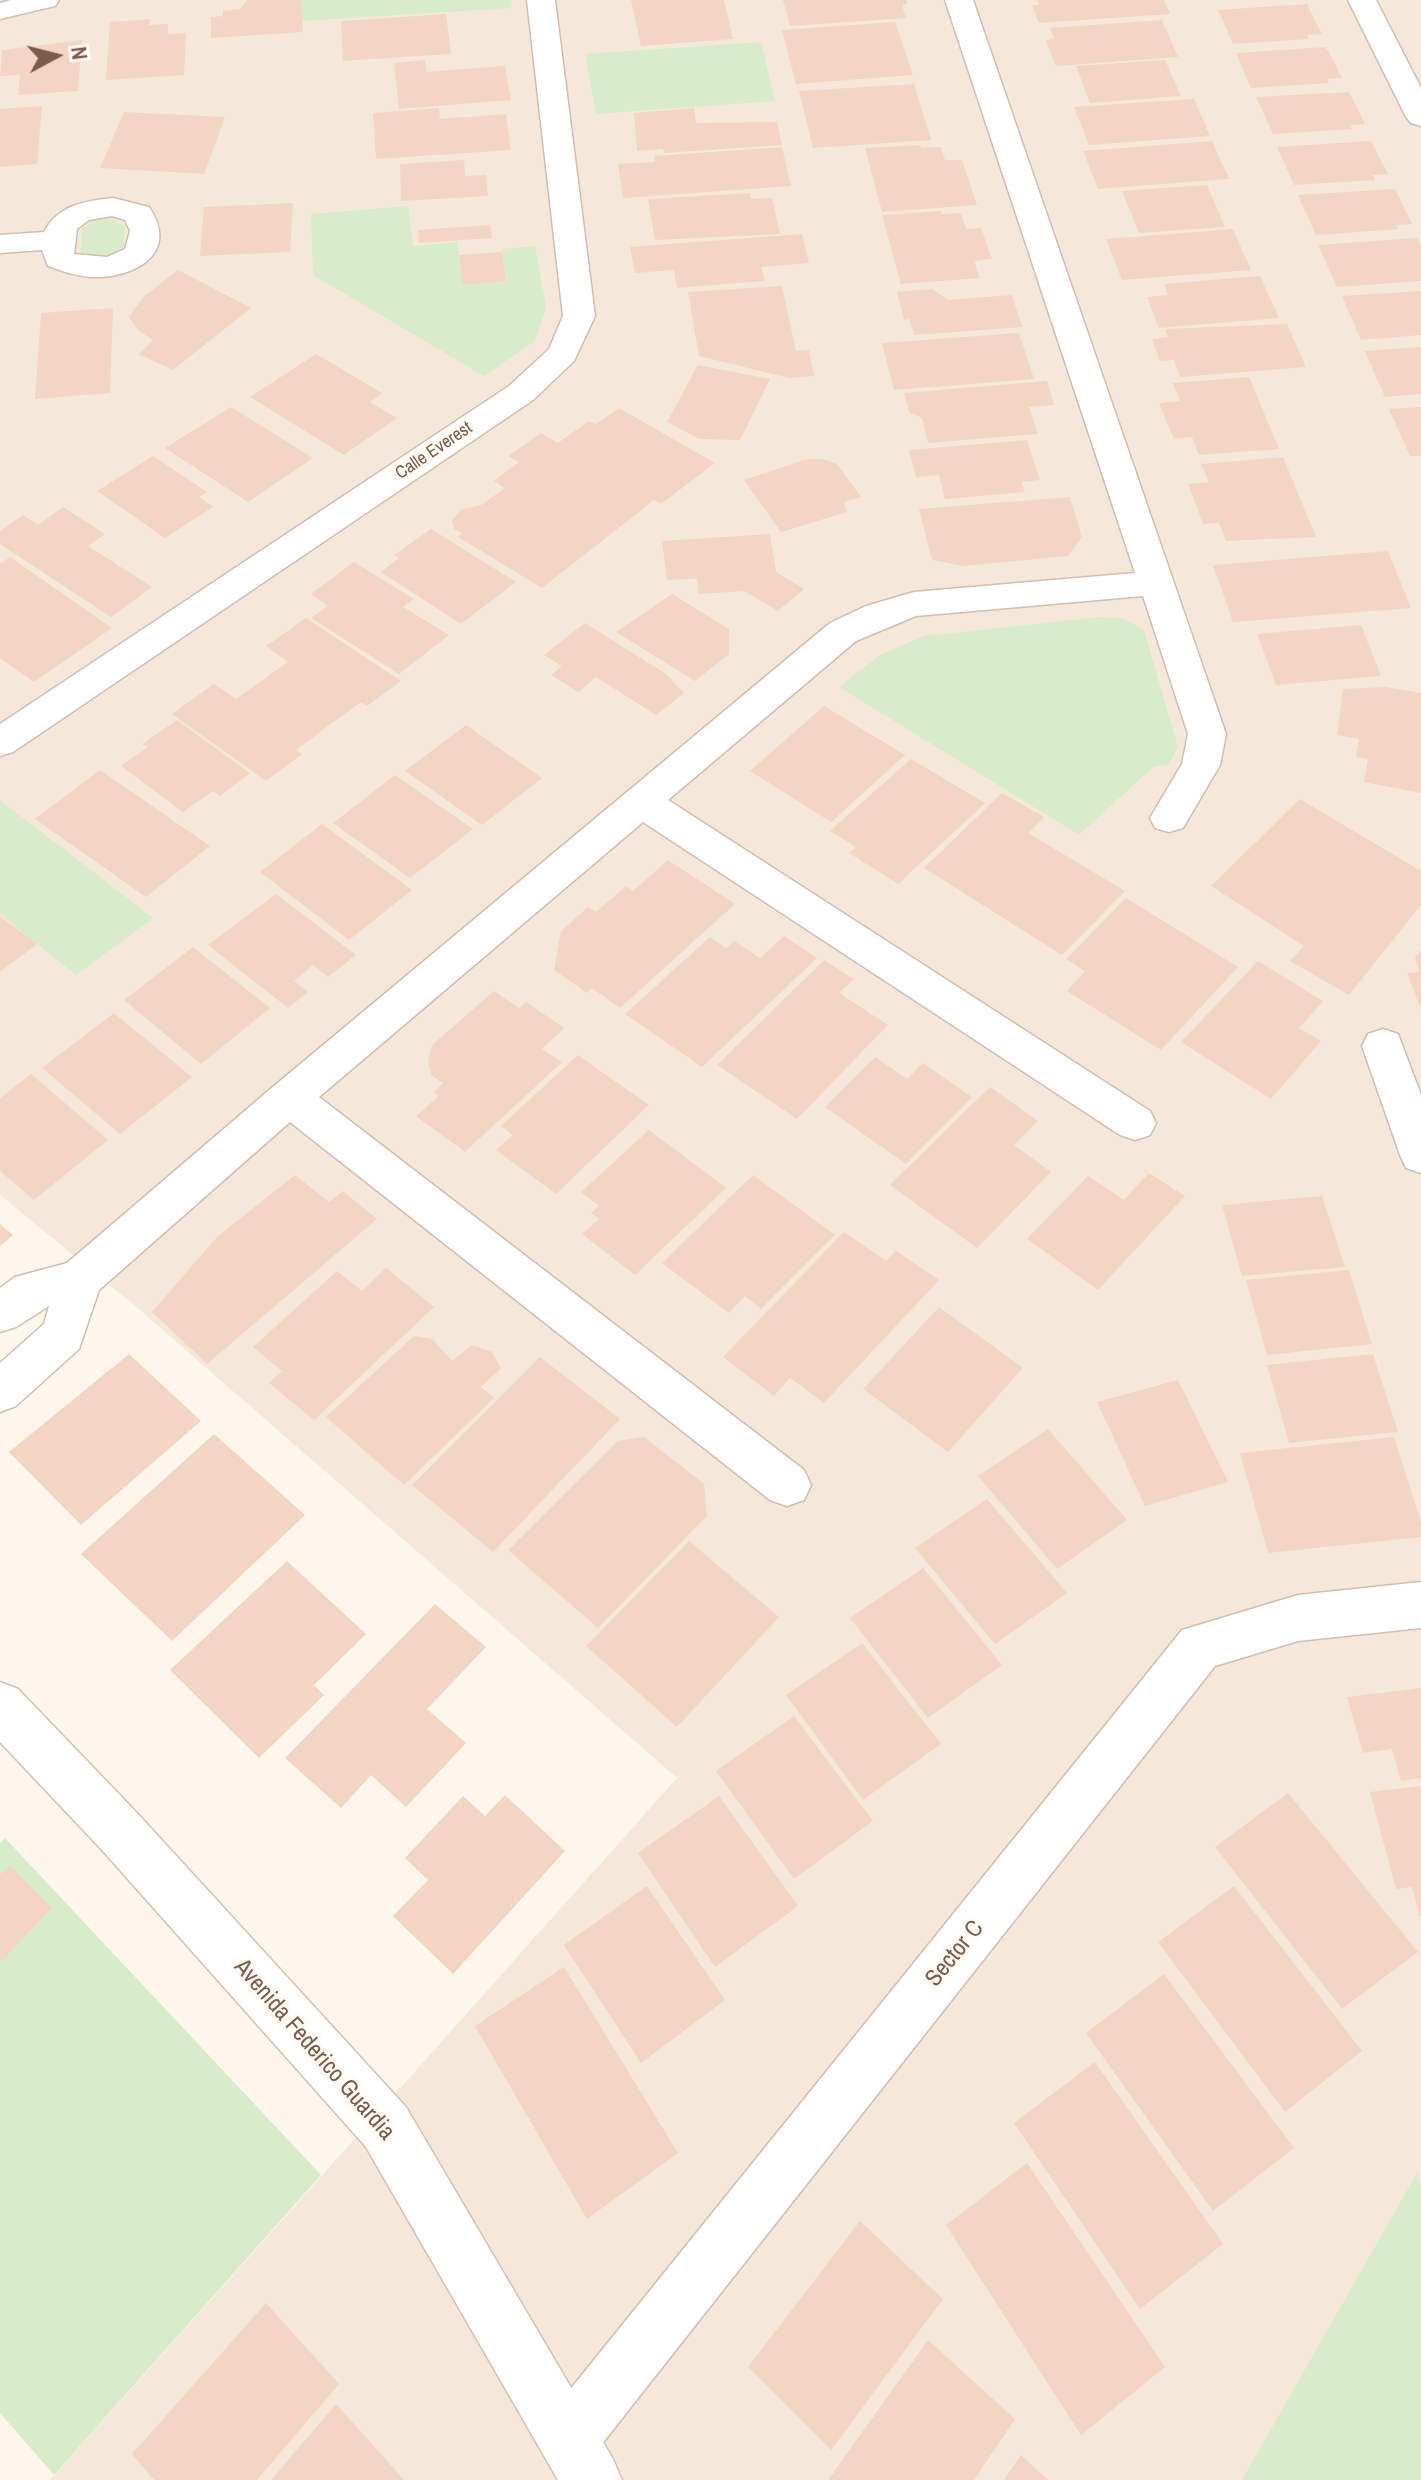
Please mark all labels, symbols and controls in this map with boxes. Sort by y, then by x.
north arrow [16,16,96,96]
text: N [64,45,96,61]
street label: Calle Everest [392,418,476,484]
street label: Sector C [920,1915,990,1993]
street label: Avenida Federico Guardia [227,1954,401,2146]

